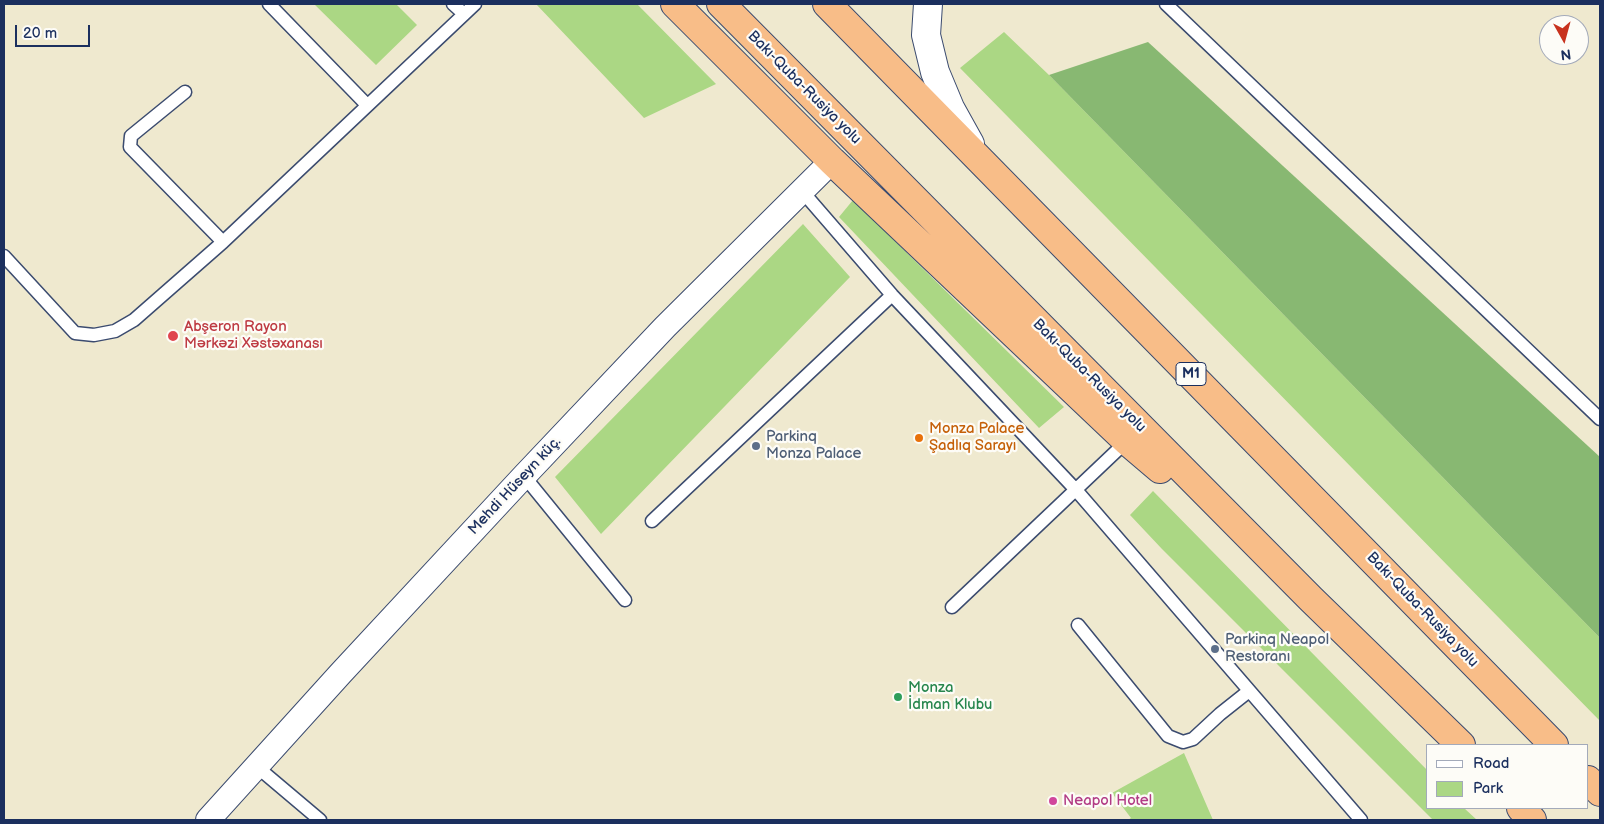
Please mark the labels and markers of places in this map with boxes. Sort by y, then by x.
place label: Abşeron Rayon Mərkəzi Xəstəxanası [184,318,323,353]
marker: Abşeron Rayon Mərkəzi Xəstəxanası [166,329,180,343]
place label: Monza Palace Şadlıq Sarayı [929,420,1024,455]
place label: Parkinq Monza Palace [766,428,861,463]
marker: Monza Palace Şadlıq Sarayı [913,432,925,444]
marker: Parkinq Monza Palace [750,440,762,452]
place label: Parkinq Neapol Restoranı [1225,631,1329,666]
marker: Parkinq Neapol Restoranı [1209,643,1221,655]
place label: Monza İdman Klubu [908,679,992,714]
marker: Monza İdman Klubu [892,691,904,703]
place label: Neapol Hotel [1063,792,1152,810]
marker: Neapol Hotel [1047,795,1059,807]

